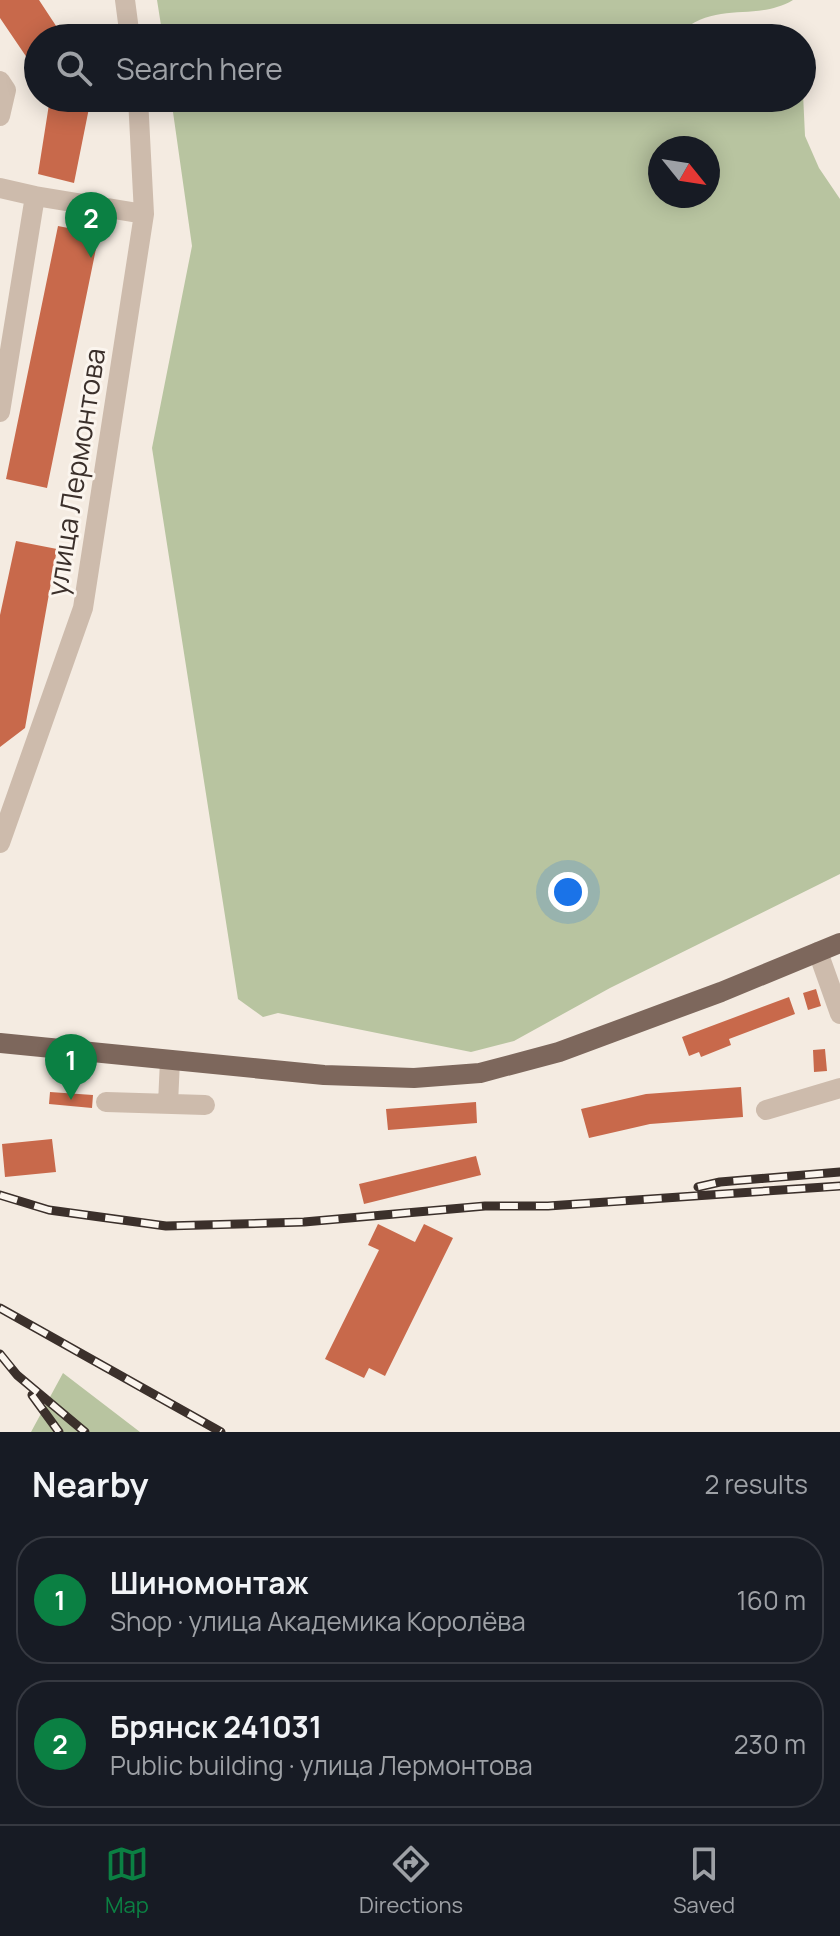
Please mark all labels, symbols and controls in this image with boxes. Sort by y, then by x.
search box [24,24,816,112]
icon: search [52,46,96,90]
text: Search here [116,48,283,89]
north arrow [648,136,720,208]
pin: 2 [65,192,117,258]
street label: улица Лермонтова [37,345,113,599]
your location [548,872,588,912]
pin: 1 [45,1034,97,1100]
text: Nearby [32,1461,148,1507]
text: 2 results [704,1466,808,1502]
text: Шиномонтаж [110,1562,309,1603]
text: 1 [54,1582,66,1618]
text: 160 m [737,1582,806,1618]
text: Shop · улица Академика Королёва [110,1603,526,1639]
text: Брянск 241031 [110,1706,322,1747]
text: 2 [52,1726,68,1762]
text: 230 m [734,1726,806,1762]
text: Public building · улица Лермонтова [110,1747,533,1783]
tab: Map [105,1842,149,1920]
tab: Directions [359,1842,463,1920]
tab: Saved [673,1842,735,1920]

